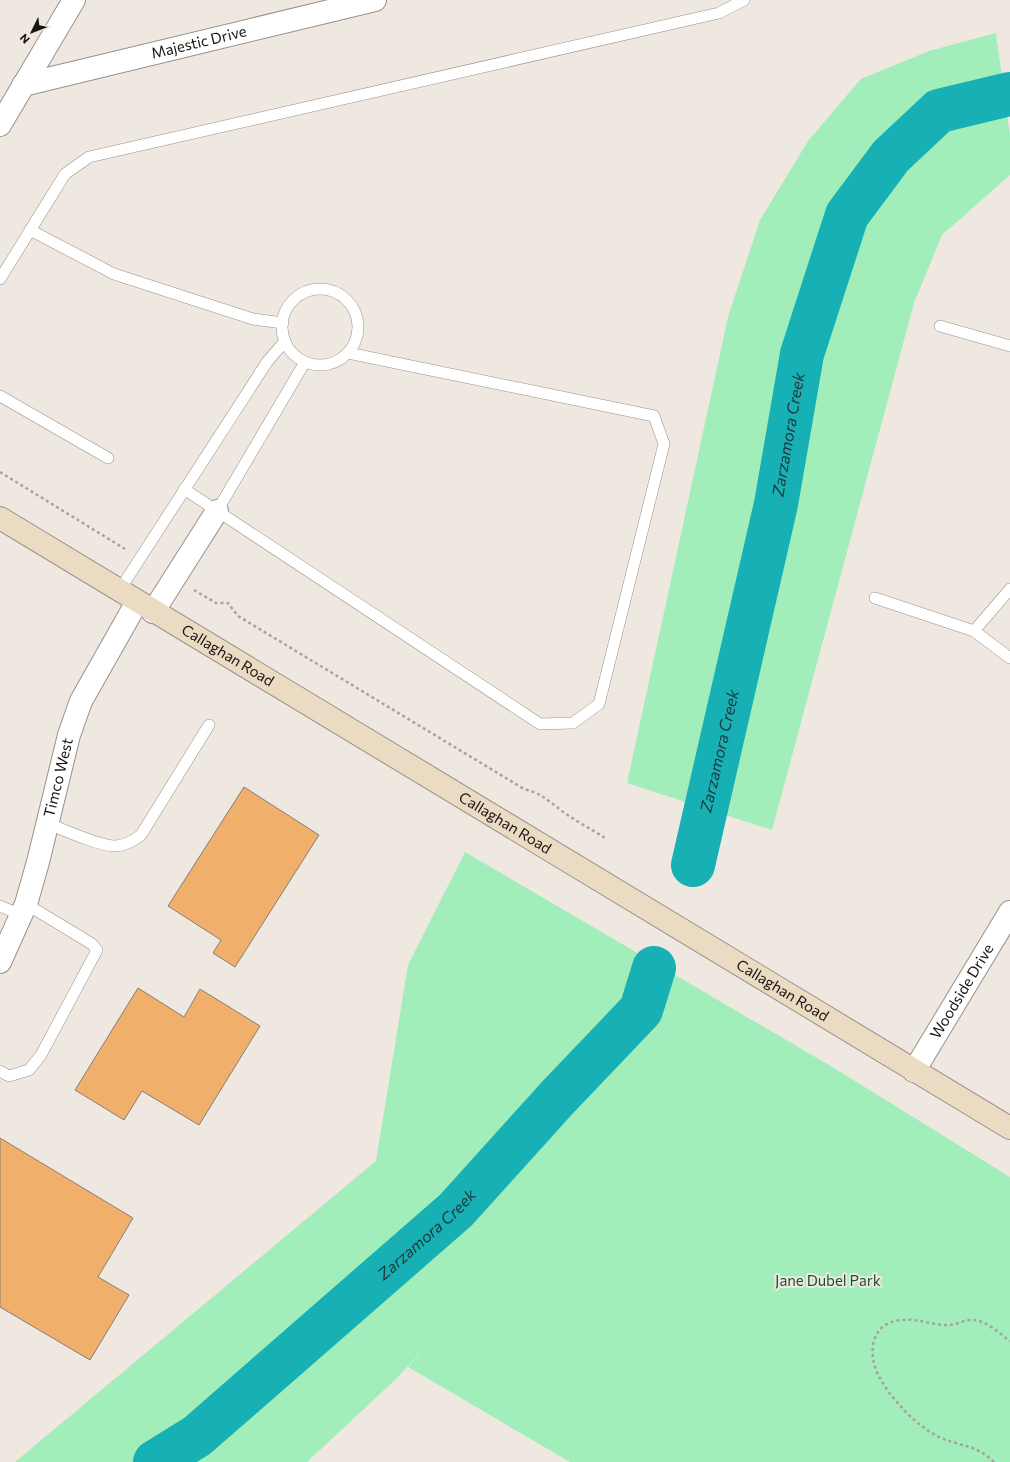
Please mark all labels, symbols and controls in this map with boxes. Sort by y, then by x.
north arrow [12,12,52,52]
street label: Majestic Drive [149,21,248,62]
text: N [17,32,32,47]
water label: Zarzamora Creek [767,370,808,499]
street label: Callaghan Road [179,620,278,689]
water label: Zarzamora Creek [695,687,742,815]
street label: Timco West [39,736,76,819]
street label: Callaghan Road [456,787,555,857]
street label: Woodside Drive [926,940,997,1041]
street label: Callaghan Road [733,955,832,1024]
water label: Zarzamora Creek [373,1185,479,1284]
park label: Jane Dubel Park [775,1271,881,1289]

